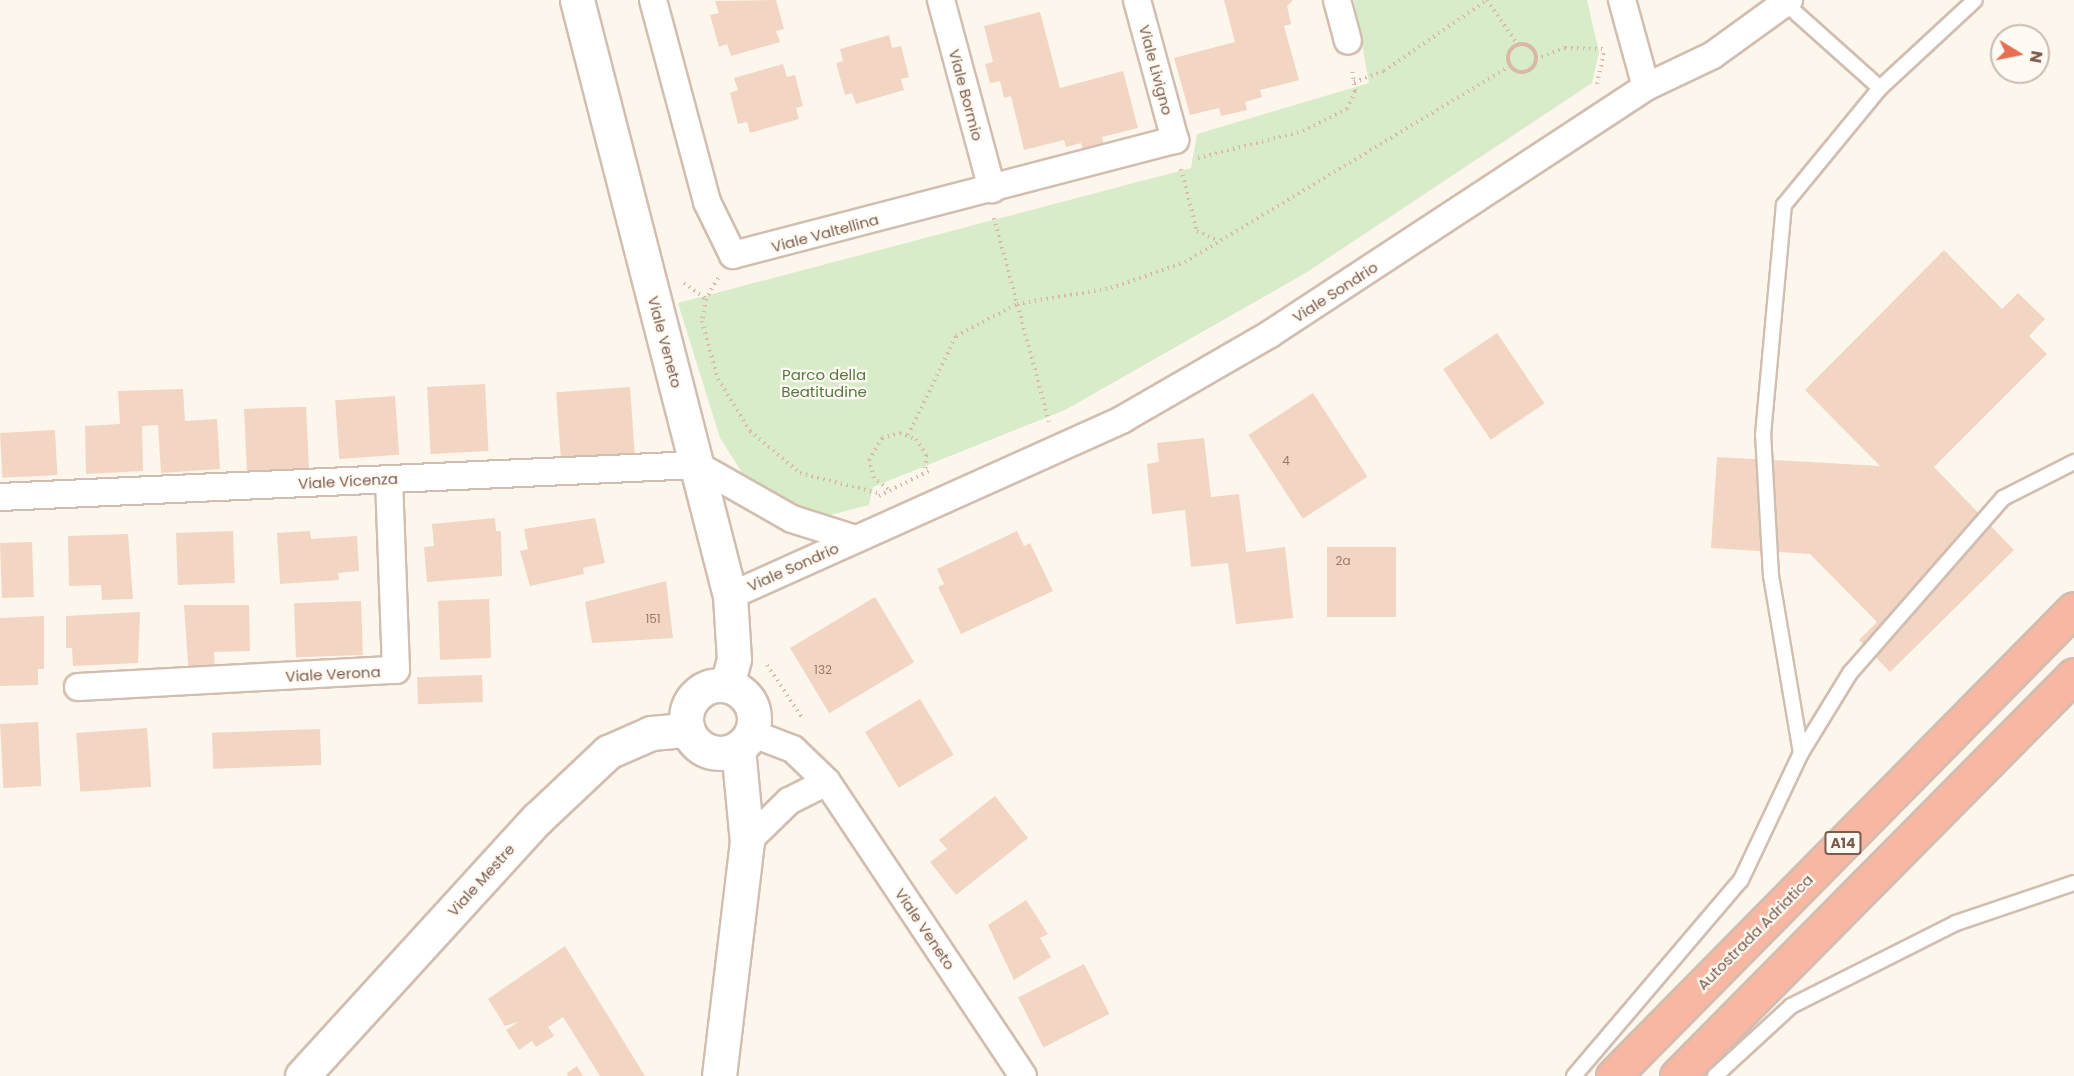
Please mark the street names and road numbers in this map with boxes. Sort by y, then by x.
street label: Viale Livigno [1135,23,1177,117]
street label: Viale Bormio [945,47,987,143]
street label: Viale Valtellina [769,210,881,256]
street label: Viale Sondrio [1289,258,1381,326]
street label: Viale Veneto [644,294,686,390]
street label: Viale Vicenza [298,469,398,493]
street label: Viale Sondrio [745,539,841,595]
street label: Viale Verona [285,663,381,685]
road number: A14 [1824,832,1862,854]
street label: Viale Mestre [444,840,518,920]
street label: Autostrada Adriatica [1693,870,1817,994]
street label: Viale Veneto [891,885,959,973]

